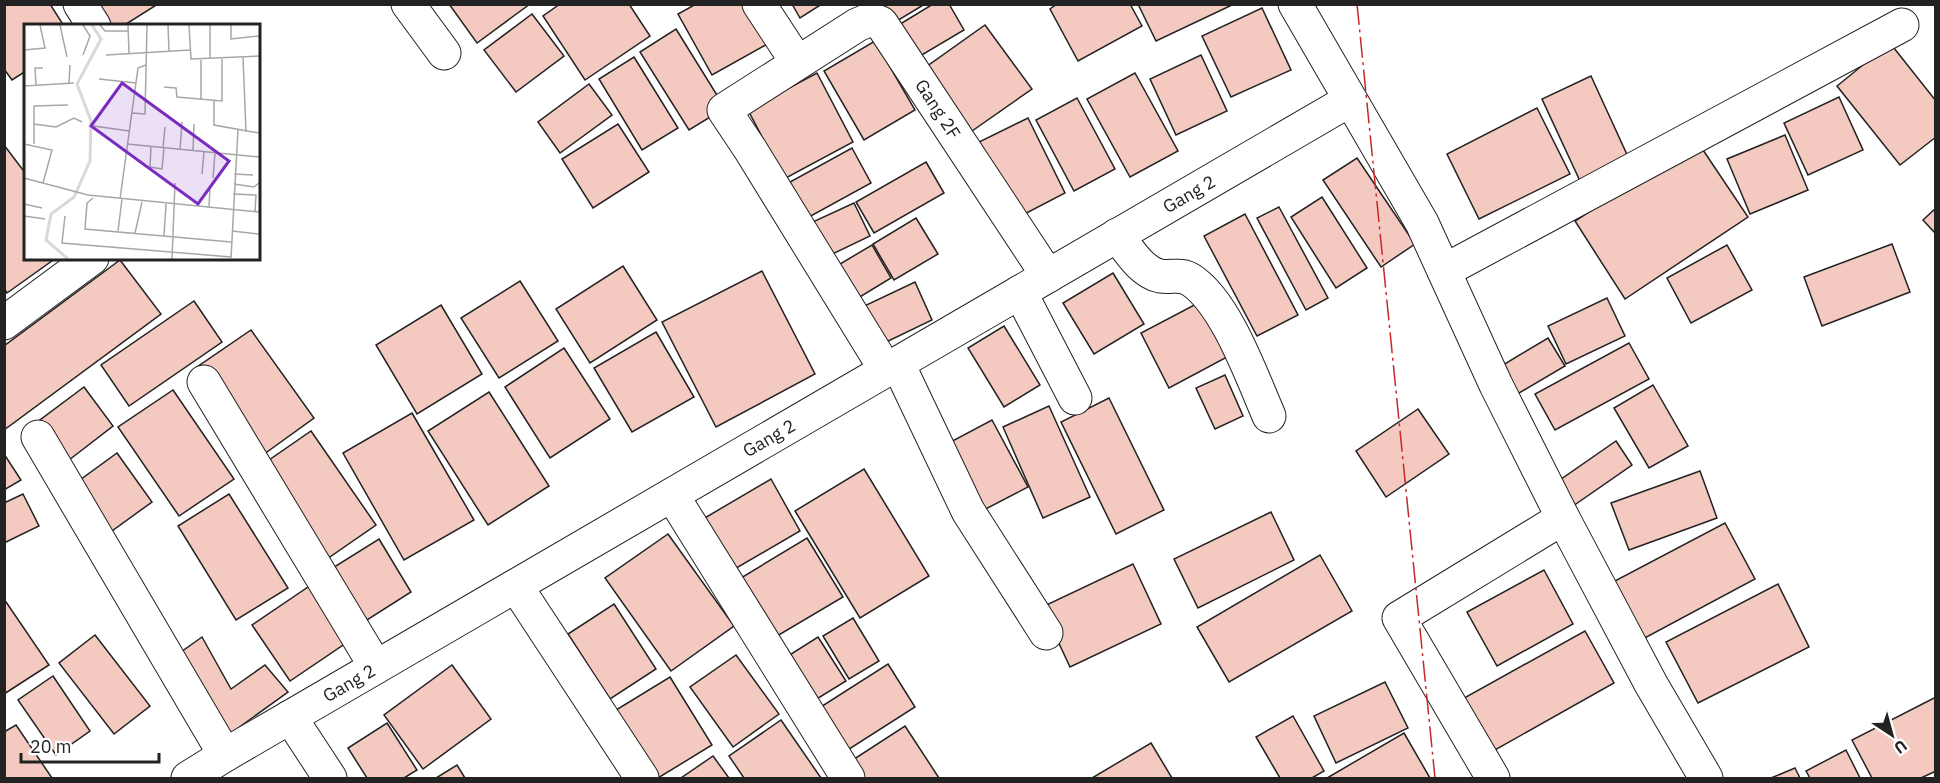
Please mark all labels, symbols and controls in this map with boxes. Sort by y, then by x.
inset map [24,24,260,260]
street label: Gang 2F [910,75,966,143]
street label: Gang 2 [1159,170,1219,218]
street label: Gang 2 [739,414,799,462]
street label: Gang 2 [319,659,379,707]
north arrow [1862,705,1922,765]
scale bar [21,726,159,764]
text: 20 m [30,735,72,758]
text: U [1890,736,1911,758]

